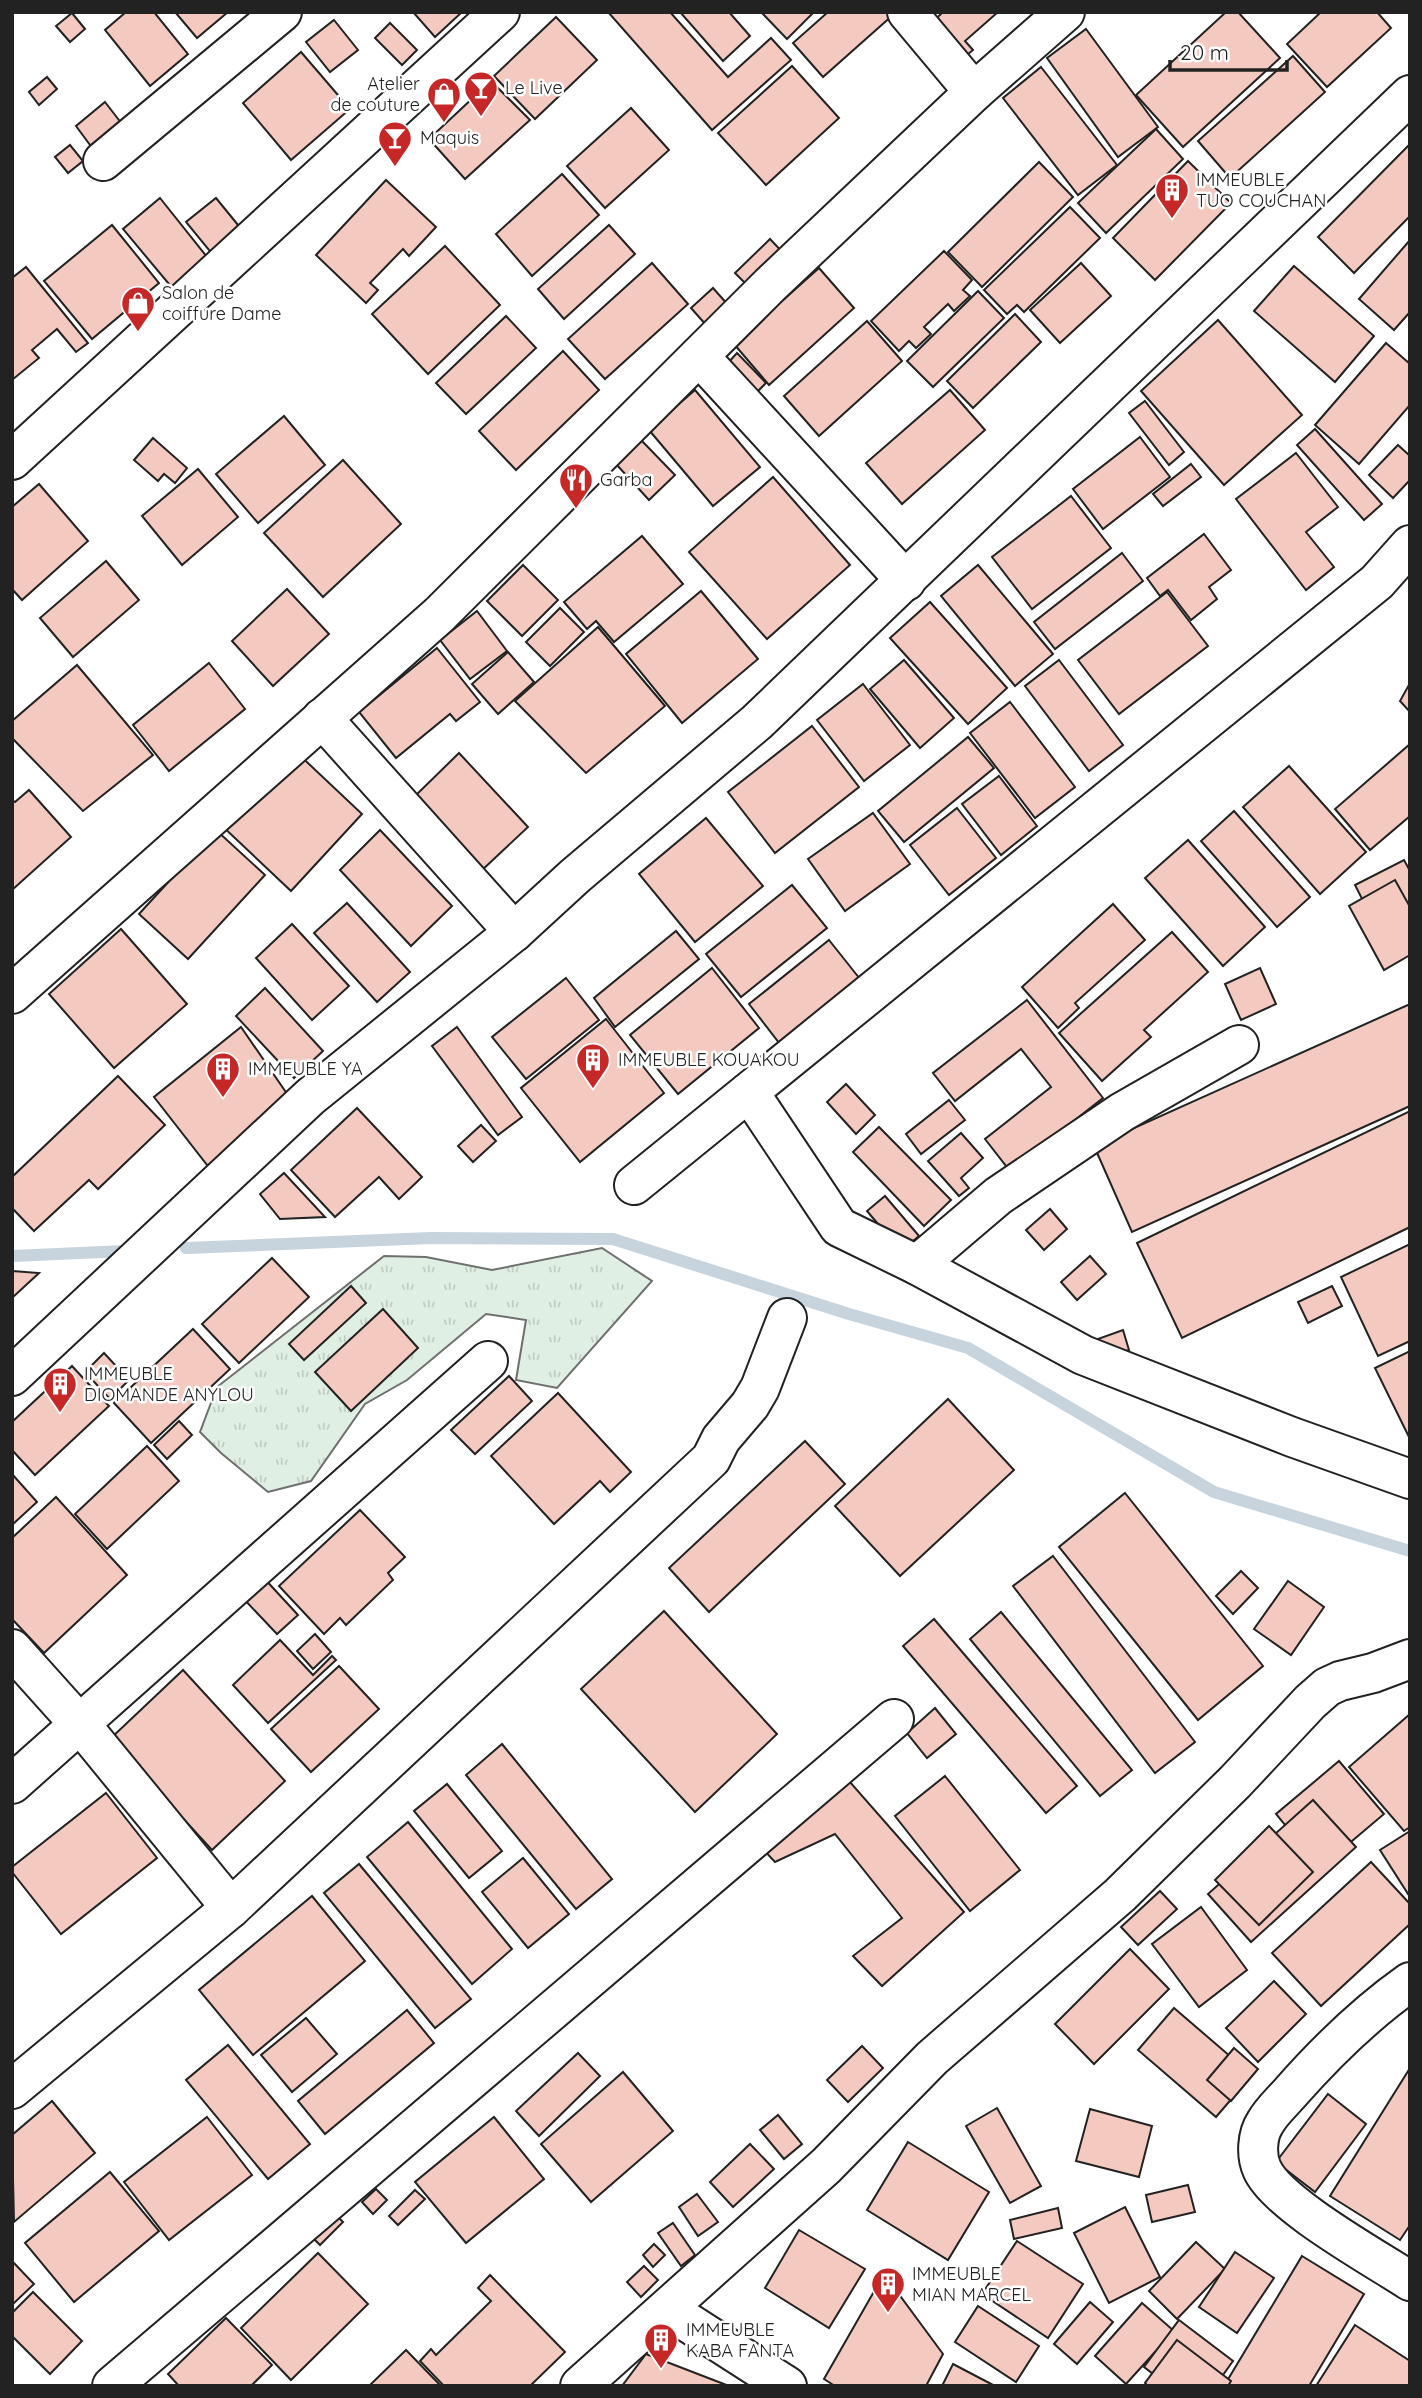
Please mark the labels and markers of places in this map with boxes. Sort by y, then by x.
bar icon: Le Live [462,69,500,118]
place label: Atelier de couture [331,72,420,116]
shop icon: Atelier de couture [425,75,463,124]
place label: Le Live [505,76,563,99]
bar icon: Maquis [376,119,414,168]
place label: Maquis [420,126,479,149]
place label: IMMEUBLE TUO COUCHAN [1196,168,1326,212]
building icon: IMMEUBLE TUO COUCHAN [1153,171,1191,220]
place label: Salon de coiffure Dame [162,281,281,325]
shop icon: Salon de coiffure Dame [119,284,157,333]
restaurant icon: Garba [557,461,595,510]
place label: Garba [600,468,652,491]
building icon: IMMEUBLE KOUAKOU [574,1041,612,1090]
place label: IMMEUBLE KOUAKOU [618,1048,800,1071]
building icon: IMMEUBLE YA [204,1050,242,1099]
place label: IMMEUBLE YA [248,1057,363,1080]
place label: IMMEUBLE DIOMANDE ANYLOU [84,1362,254,1406]
building icon: IMMEUBLE DIOMANDE ANYLOU [41,1365,79,1414]
place label: IMMEUBLE MIAN MARCEL [912,2262,1031,2306]
building icon: IMMEUBLE MIAN MARCEL [869,2265,907,2314]
place label: IMMEUBLE KABA FANTA [686,2318,794,2362]
building icon: IMMEUBLE KABA FANTA [642,2321,680,2370]

